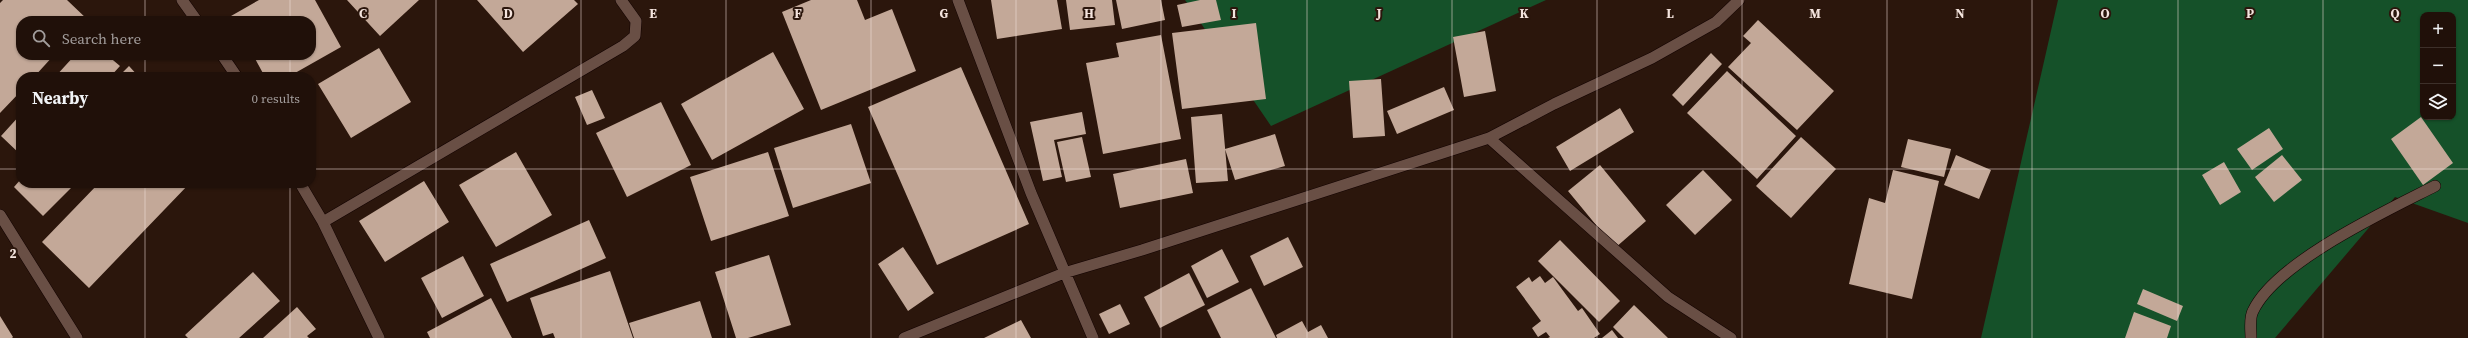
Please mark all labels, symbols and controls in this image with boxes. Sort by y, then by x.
text: C [359,5,367,22]
text: D [503,5,513,22]
text: E [649,5,657,22]
text: F [794,5,802,22]
text: G [940,5,949,22]
text: H [1084,5,1094,22]
text: I [1231,5,1237,22]
text: J [1375,5,1382,22]
text: K [1519,5,1529,22]
text: L [1666,5,1674,22]
text: M [1809,5,1821,22]
text: N [1955,5,1965,22]
text: O [2100,5,2110,22]
text: P [2246,5,2254,22]
text: Q [2390,5,2400,22]
map controls [2420,12,2456,120]
button: + [2420,12,2456,48]
search box [16,16,316,60]
icon: search [30,27,52,49]
text: Search here [62,28,141,49]
button: − [2420,48,2456,84]
button: layers [2420,84,2456,120]
text: Nearby [32,86,88,110]
text: 0 results [252,90,300,107]
text: 2 [9,245,17,262]

